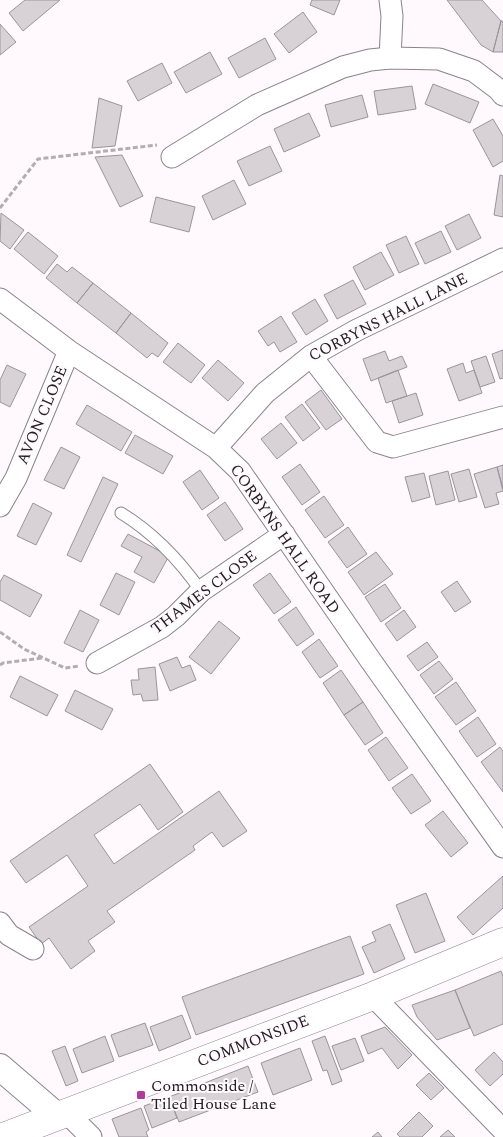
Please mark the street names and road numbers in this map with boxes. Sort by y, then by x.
street label: CORBYNS HALL LANE [304,266,472,368]
street label: AVON CLOSE [10,362,74,468]
street label: CORBYNS HALL ROAD [224,459,346,619]
street label: THAMES CLOSE [146,544,262,640]
street label: COMMONSIDE [193,1009,313,1073]

